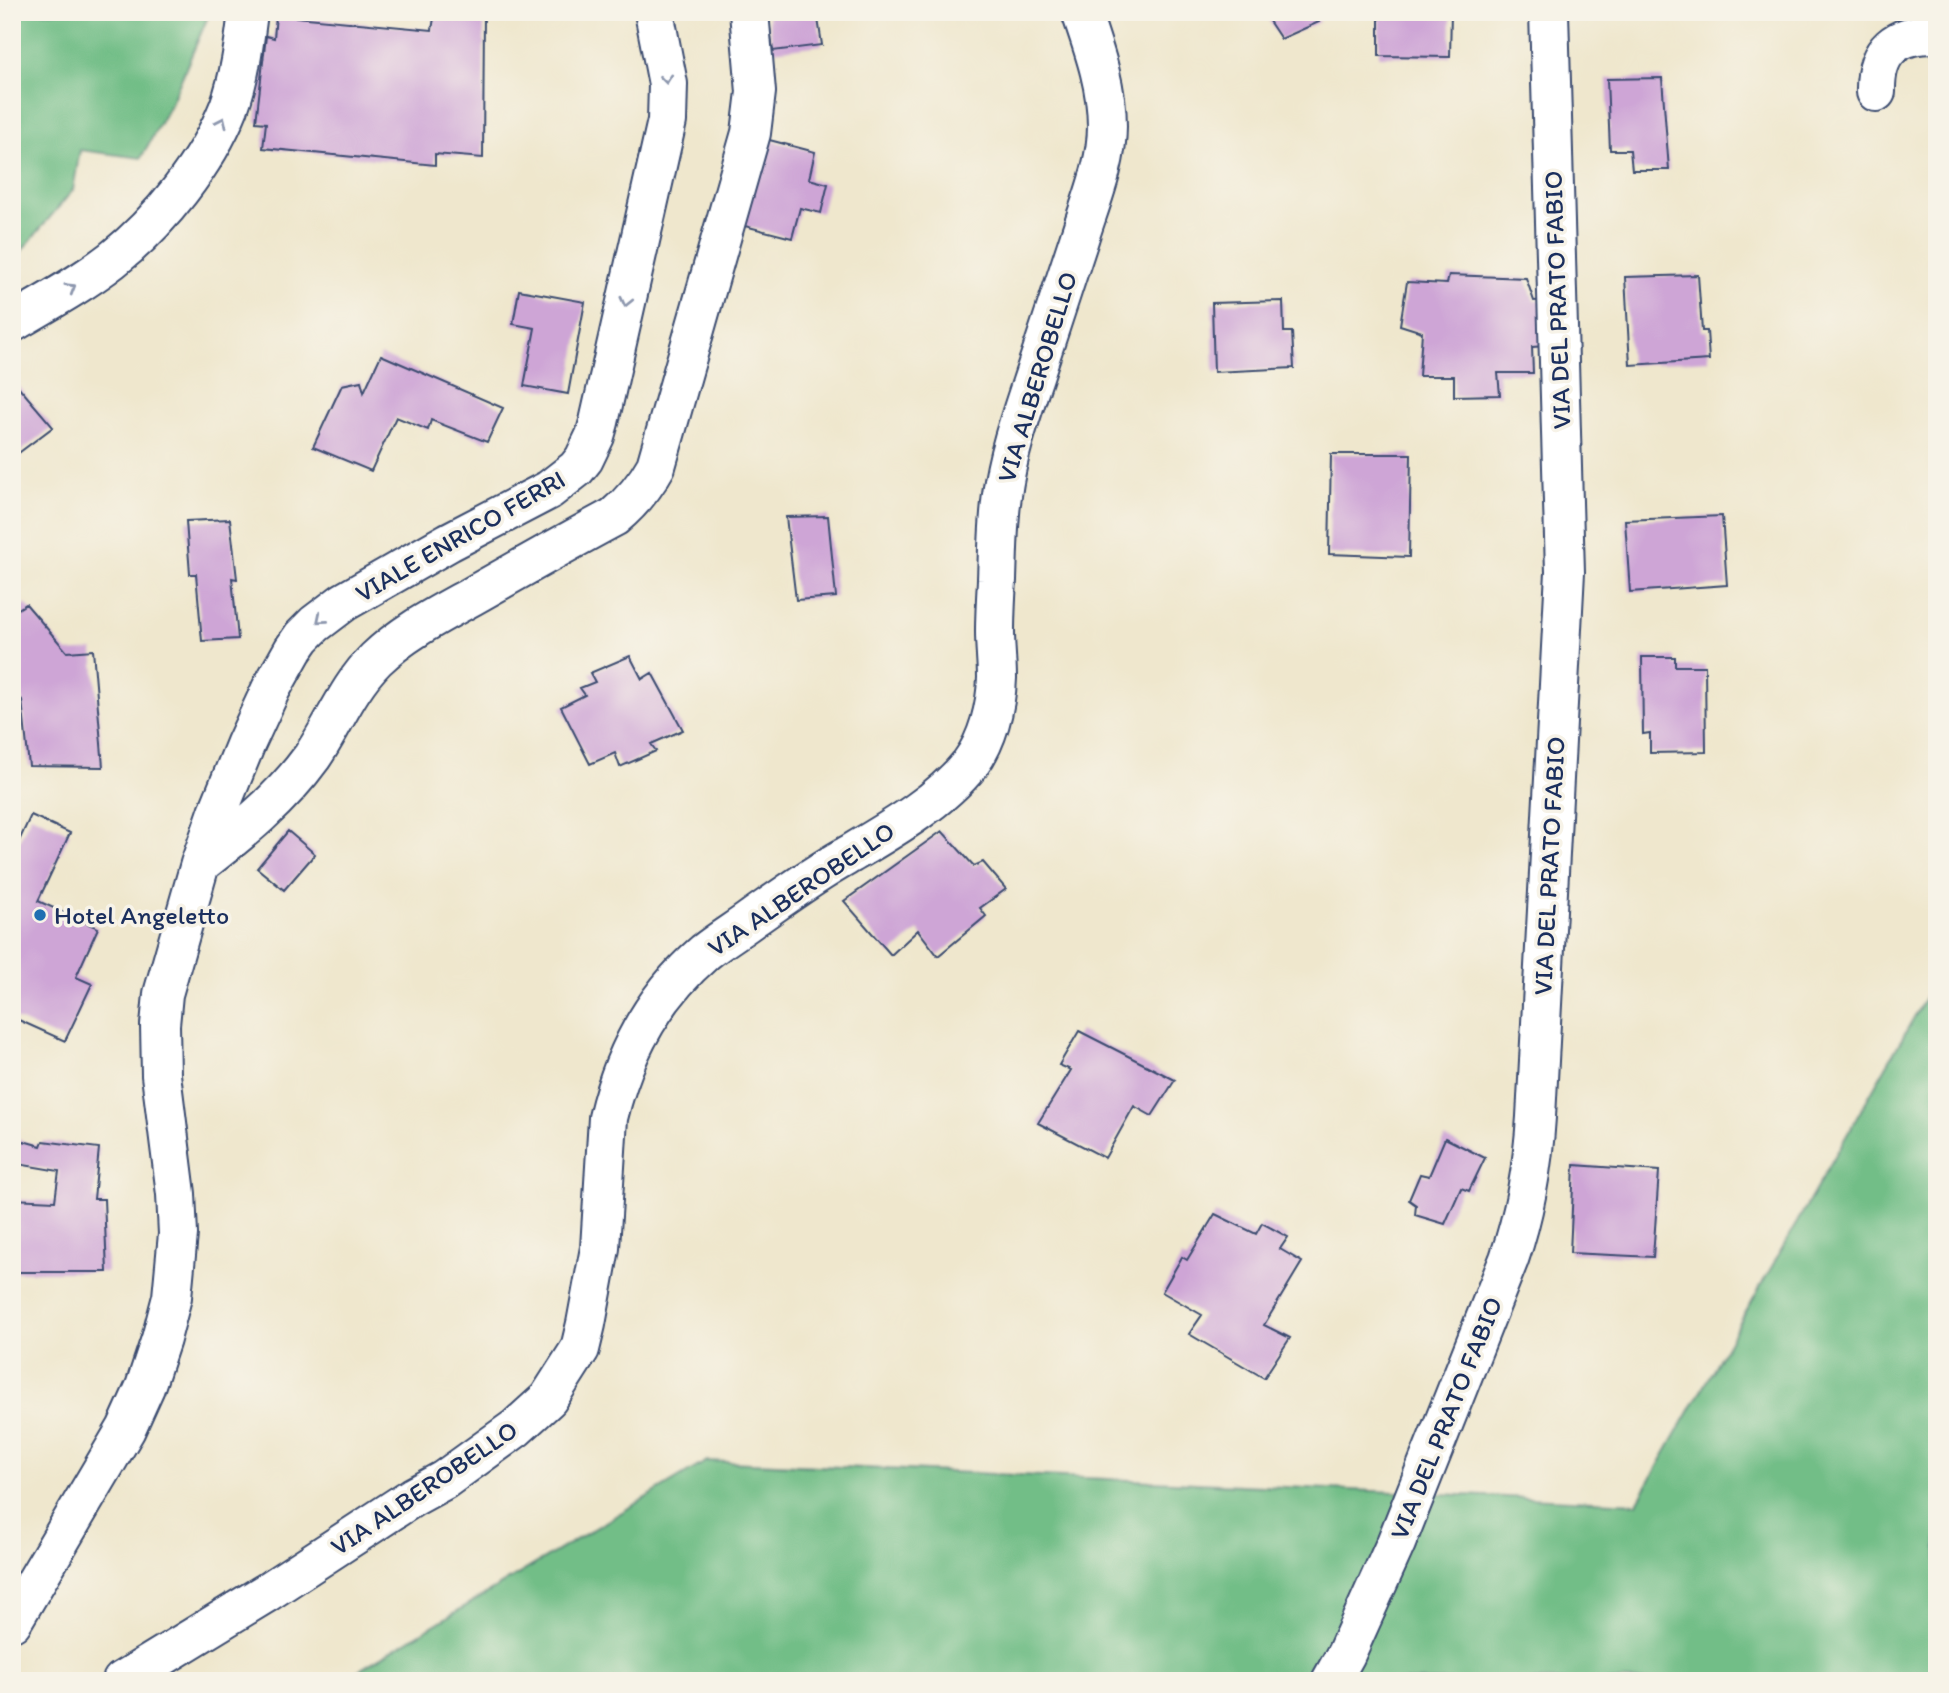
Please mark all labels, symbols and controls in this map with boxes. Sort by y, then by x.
one-way arrow [659,74,674,85]
one-way arrow [213,117,227,129]
street label: VIA DEL PRATO FABIO [1536,170,1578,430]
street label: VIA ALBEROBELLO [990,268,1084,486]
one-way arrow [63,283,76,296]
one-way arrow [620,296,634,308]
street label: VIALE ENRICO FERRI [349,463,571,609]
one-way arrow [316,611,329,623]
street label: VIA DEL PRATO FABIO [1526,736,1572,996]
street label: VIA ALBEROBELLO [701,815,901,963]
place label: Hotel Angeletto [54,899,229,931]
marker: Hotel Angeletto [32,907,48,923]
street label: VIA DEL PRATO FABIO [1383,1292,1509,1544]
street label: VIA ALBEROBELLO [324,1414,524,1562]

